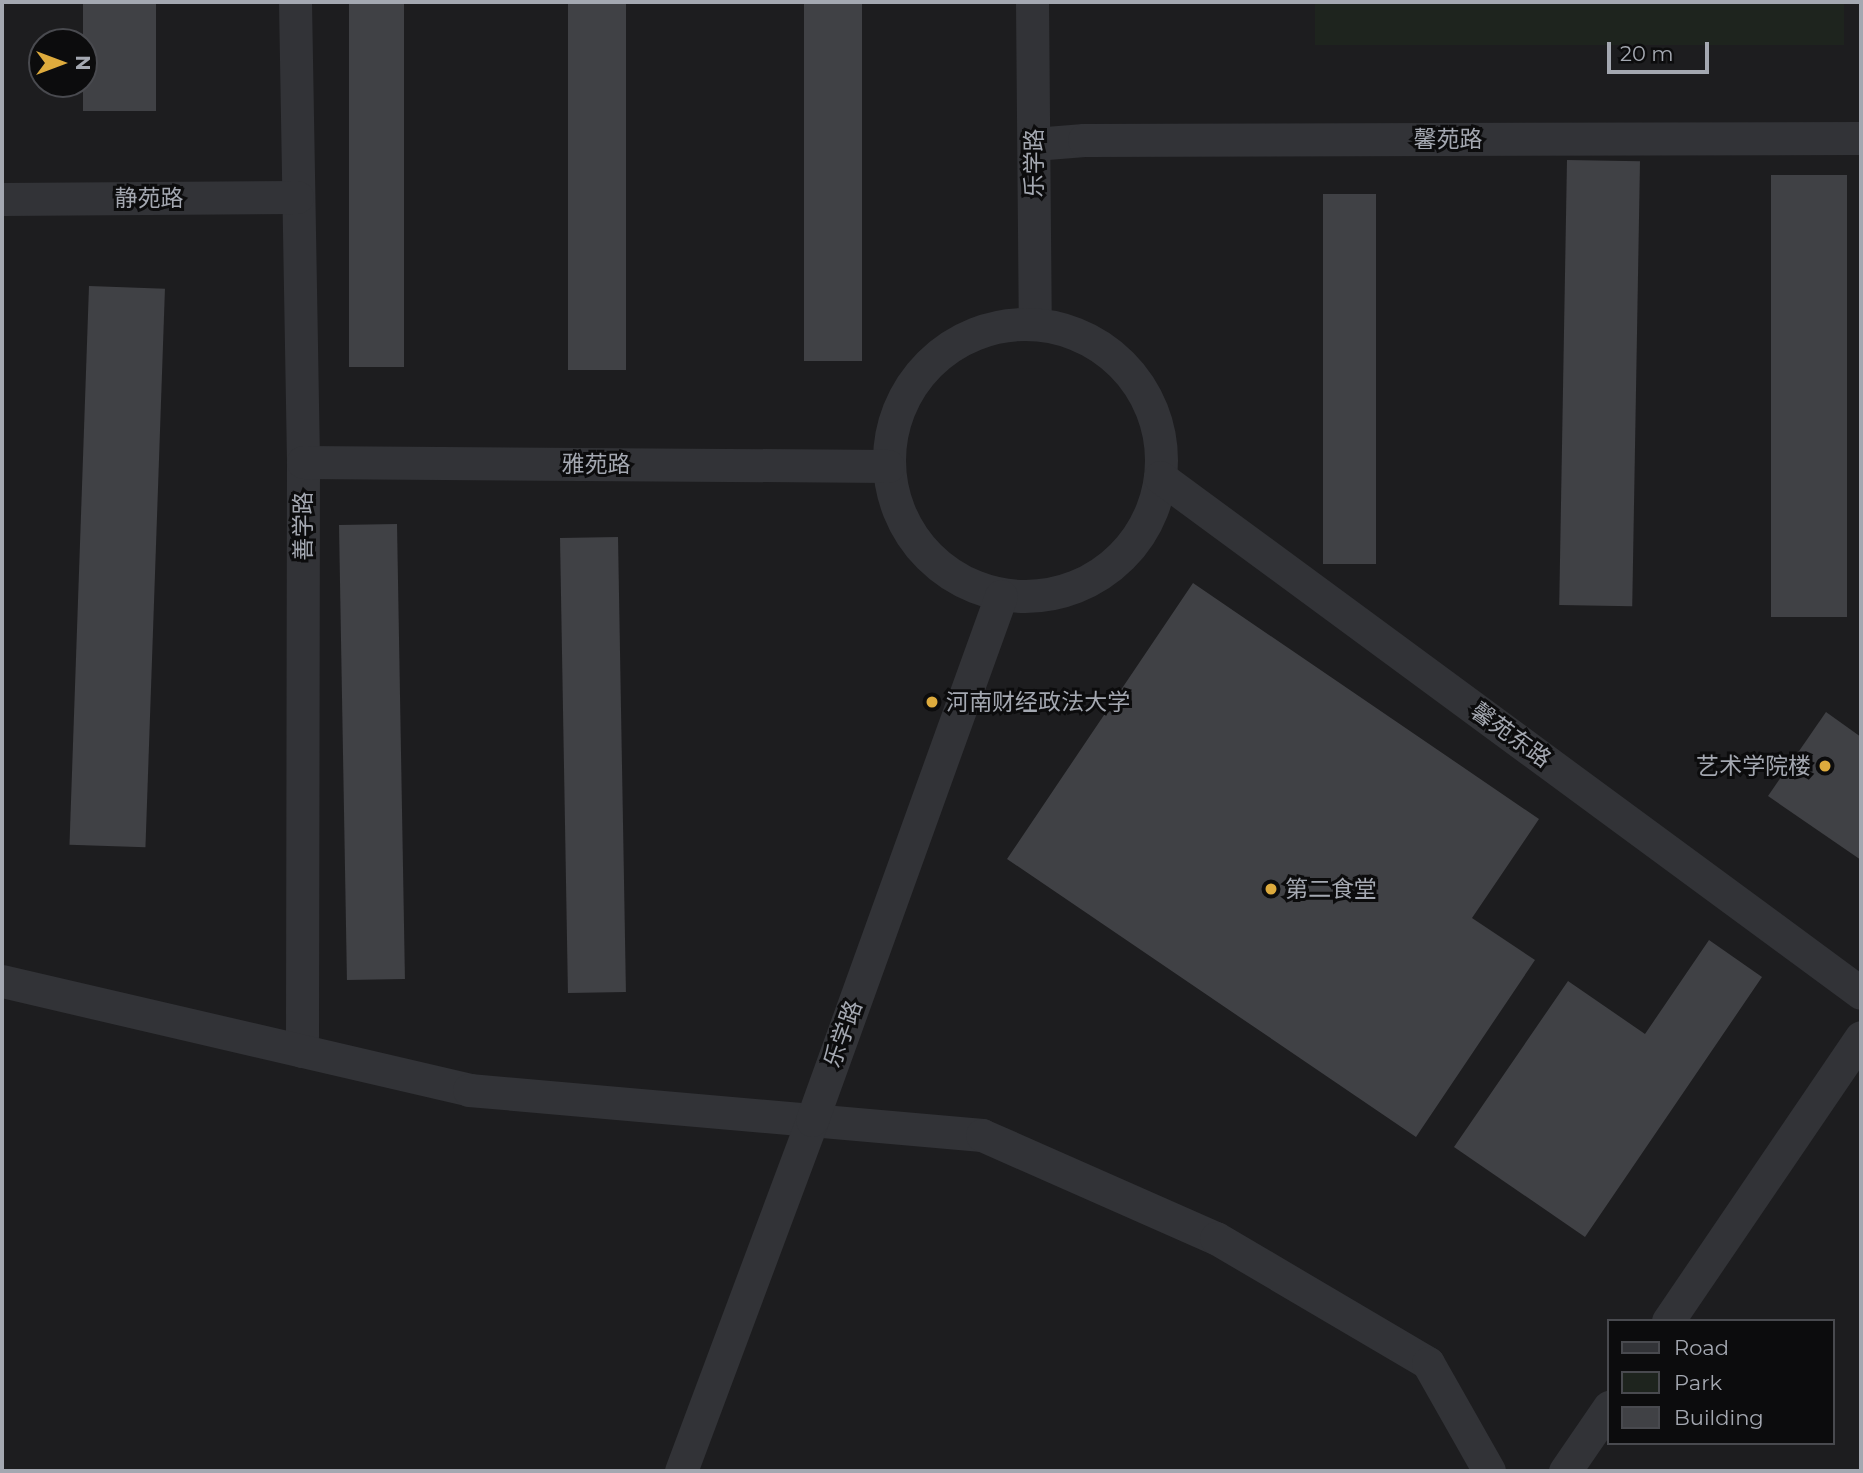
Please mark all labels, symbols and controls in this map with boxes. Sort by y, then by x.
north arrow [28,28,98,98]
scale bar [1611,28,1713,72]
text: 20 m [1620,41,1674,66]
text: N [71,55,94,71]
street label: 馨苑路 [1414,125,1482,153]
street label: 乐学路 [1020,129,1048,197]
street label: 静苑路 [115,184,183,212]
street label: 雅苑路 [562,450,630,478]
street label: 善学路 [289,492,317,560]
place label: 河南财经政法大学 [946,688,1130,716]
marker: 河南财经政法大学 [924,694,940,710]
street label: 馨苑东路 [1466,697,1556,773]
place label: 艺术学院楼 [1696,752,1811,780]
marker: 艺术学院楼 [1817,758,1833,774]
place label: 第二食堂 [1285,875,1377,903]
marker: 第二食堂 [1263,881,1279,897]
street label: 乐学路 [818,997,868,1071]
legend [1608,1319,1835,1445]
text: Road [1674,1335,1729,1360]
text: Park [1674,1370,1722,1395]
text: Building [1674,1405,1764,1430]

